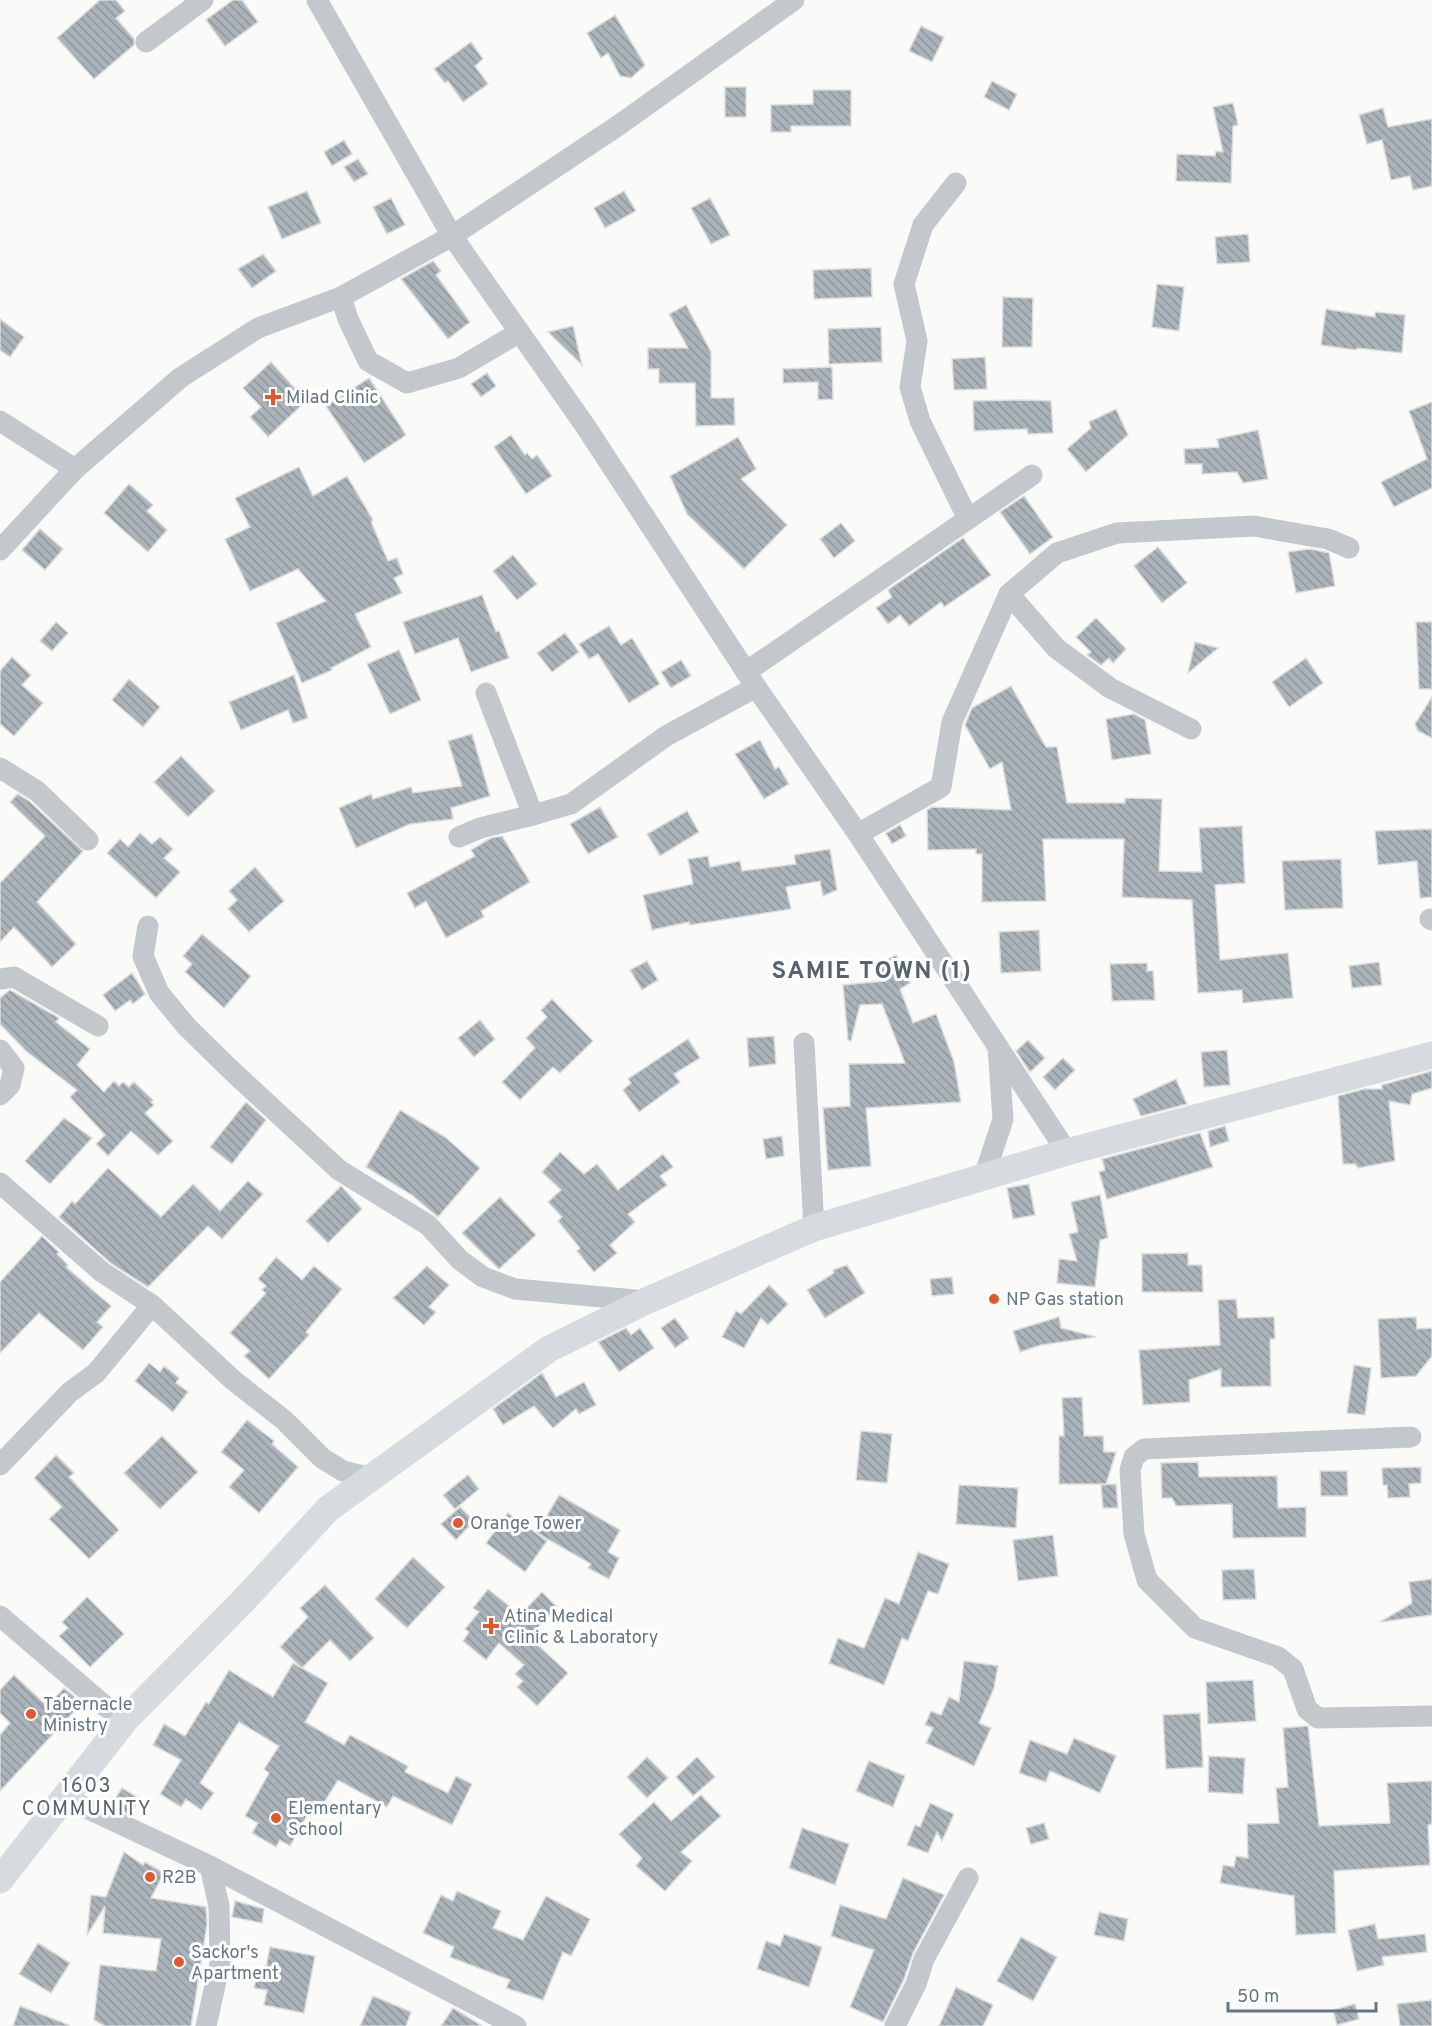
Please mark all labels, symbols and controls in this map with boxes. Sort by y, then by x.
place label: Milad Clinic [286,387,379,410]
marker: Milad Clinic [264,388,282,406]
district label: SAMIE TOWN (1) [772,957,972,987]
place label: NP Gas station [1006,1289,1124,1312]
marker: NP Gas station [987,1292,1001,1306]
place label: Orange Tower [470,1513,582,1536]
marker: Orange Tower [451,1516,465,1530]
place label: Atina Medical Clinic & Laboratory [504,1606,658,1650]
marker: Atina Medical Clinic & Laboratory [482,1617,500,1635]
place label: Tabernacle Ministry [43,1694,132,1738]
marker: Tabernacle Ministry [24,1707,38,1721]
district label: 1603 COMMUNITY [22,1774,152,1823]
place label: Elementary School [288,1798,382,1842]
marker: Elementary School [269,1811,283,1825]
place label: R2B [162,1867,197,1890]
marker: R2B [143,1870,157,1884]
place label: Sackor's Apartment [191,1942,279,1986]
marker: Sackor's Apartment [172,1955,186,1969]
scale bar [1228,1975,1376,2013]
text: 50 m [1237,1986,1279,2009]

